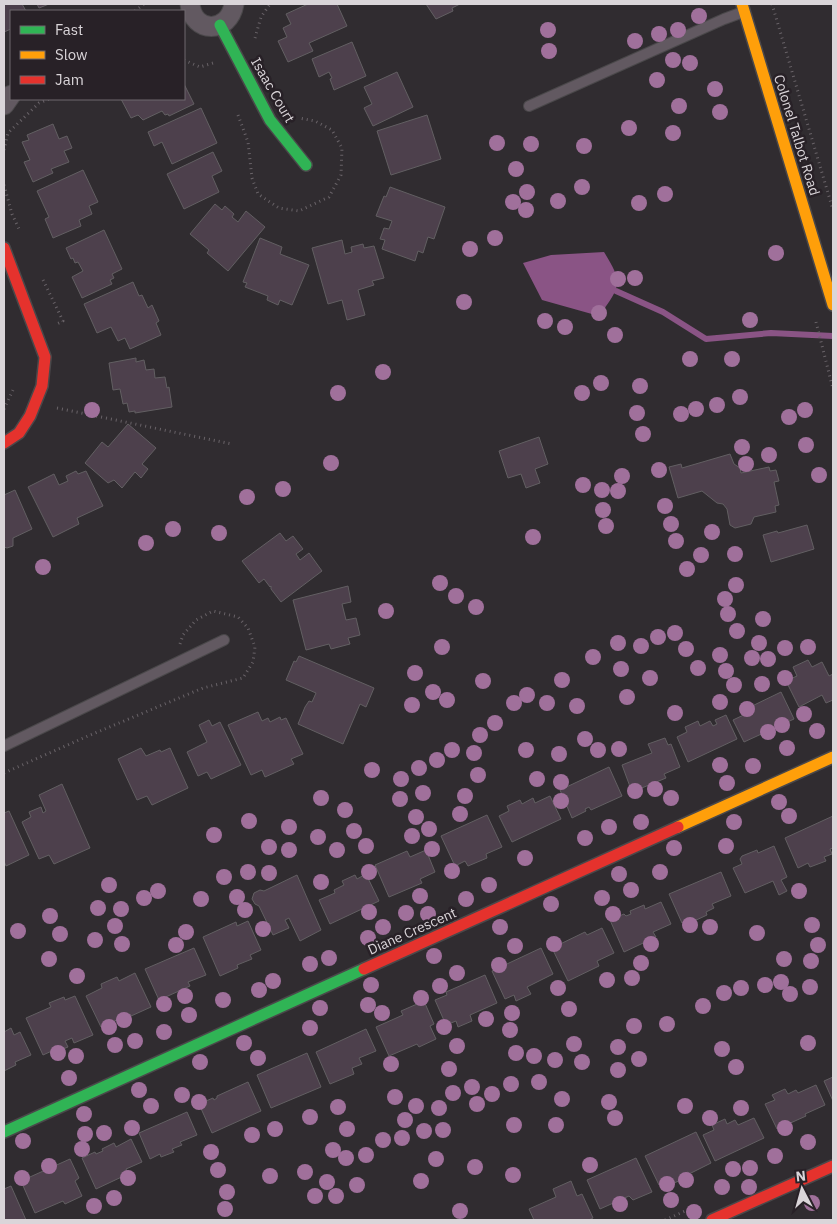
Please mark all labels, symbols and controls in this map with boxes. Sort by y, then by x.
legend [10,10,185,100]
text: Fast [55,20,83,39]
text: Slow [55,45,88,64]
street label: Isaac Court [247,54,299,126]
text: Jam [55,70,84,89]
street label: Colonel Talbot Road [770,72,824,198]
street label: Diane Crescent [365,903,459,959]
north arrow [777,1164,827,1214]
text: N [795,1167,807,1186]

